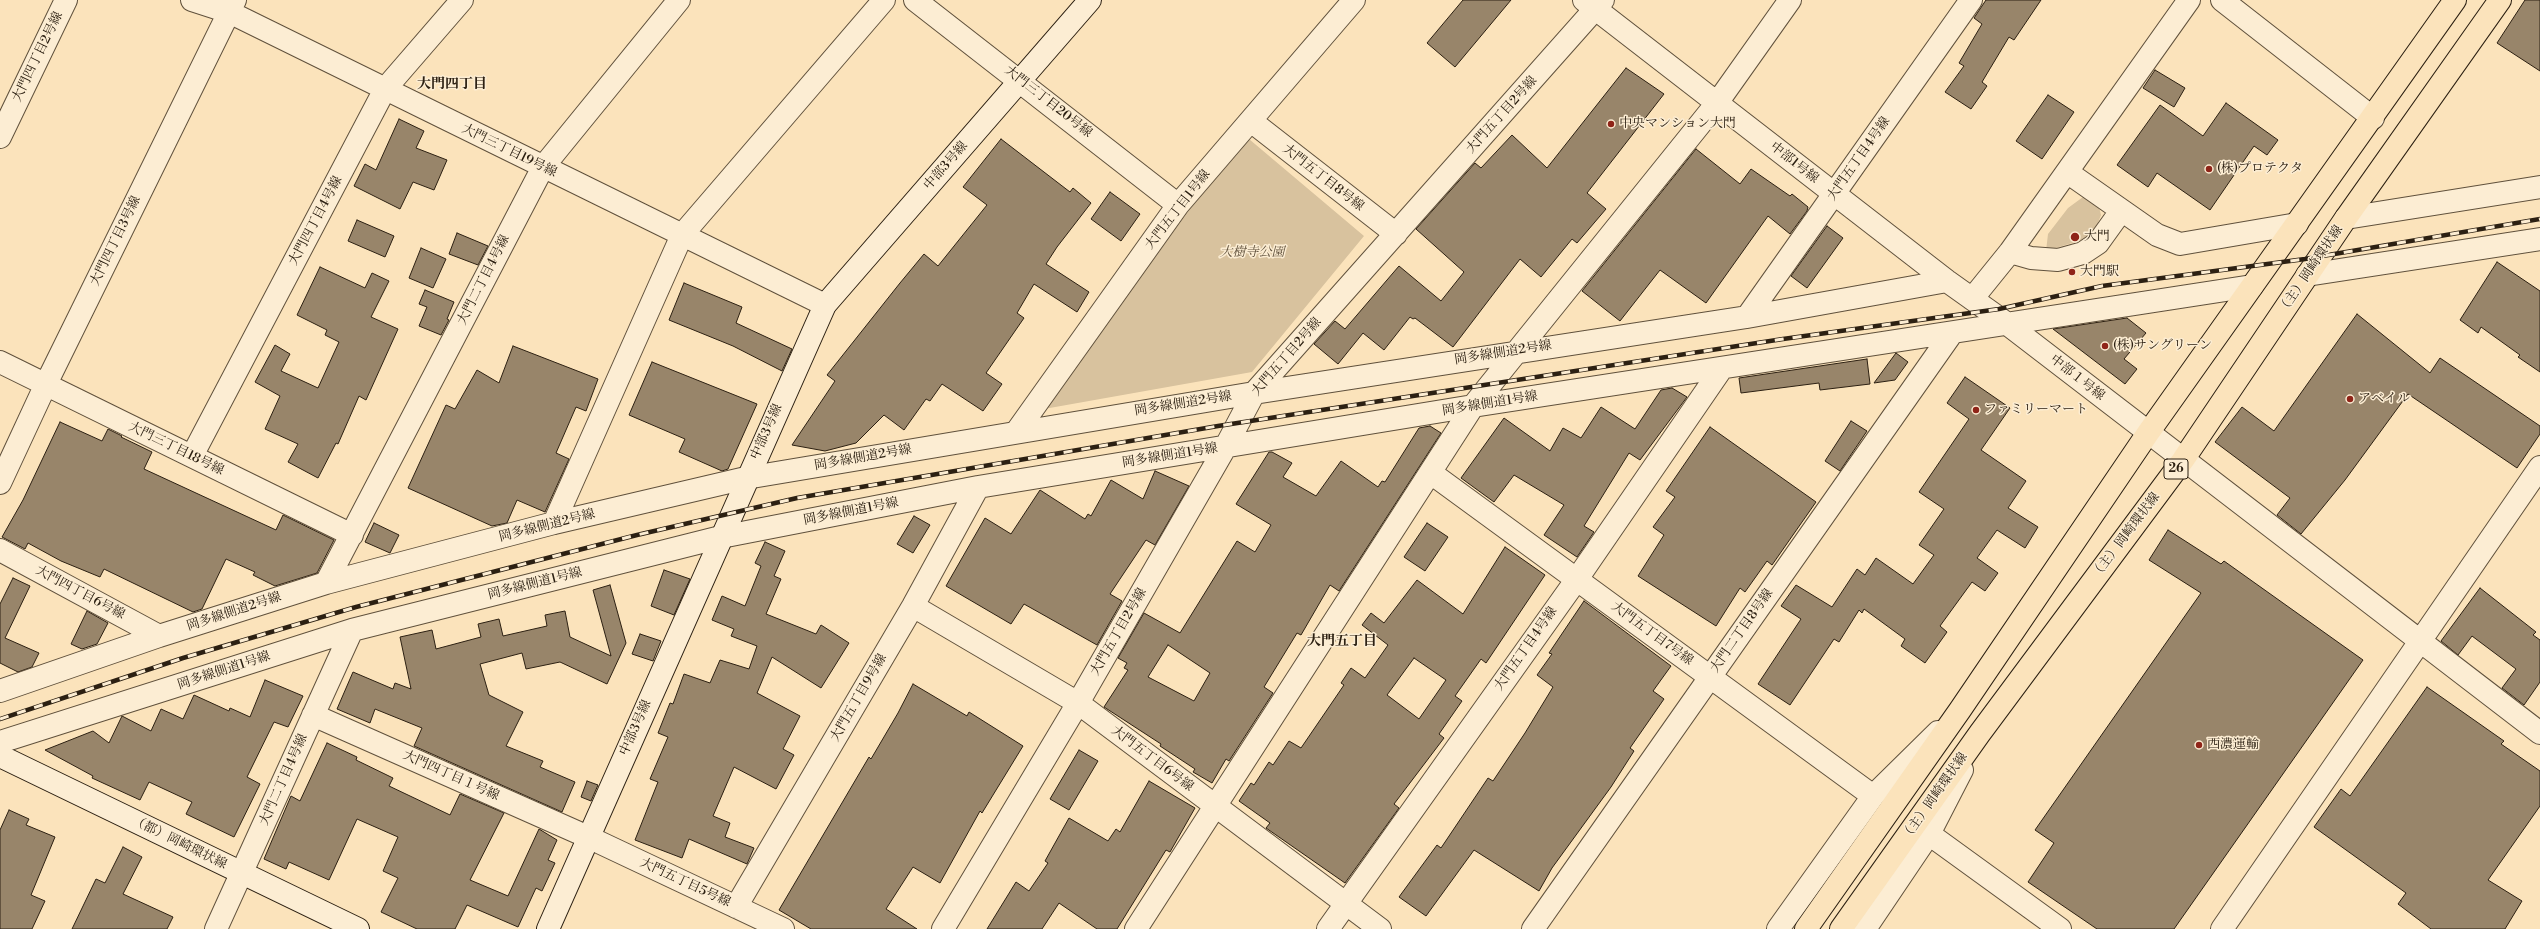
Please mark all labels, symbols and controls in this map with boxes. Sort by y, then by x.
street label: 大門四丁目2号線 [9,9,67,105]
street label: 大門三丁目20号線 [1001,63,1095,141]
street label: 大門五丁目2号線 [1463,73,1541,157]
district label: 大門四丁目 [417,77,487,93]
street label: 大門五丁目4号線 [1824,114,1894,204]
place label: 中央マンション大門 [1619,116,1736,132]
marker: 中央マンション大門 [1606,119,1616,129]
street label: 大門三丁目19号線 [459,121,559,181]
street label: 中部3号線 [921,139,971,193]
street label: 中部1号線 [1767,139,1821,187]
street label: 大門五丁目8号線 [1279,141,1367,215]
place label: (株)プロテクタ [2217,161,2303,177]
marker: (株)プロテクタ [2204,164,2214,174]
street label: 大門五丁目1号線 [1142,167,1214,253]
street label: 大門四丁目4号線 [286,174,346,268]
street label: 大門四丁目3号線 [87,193,145,289]
street label: （主）岡崎環状線 [2275,223,2347,317]
place label: 大門 [2084,229,2110,245]
marker: 大門 [2069,231,2081,243]
street label: 大門二丁目4号線 [455,232,513,328]
park label: 大樹寺公園 [1220,245,1284,261]
place label: 大門駅 [2080,264,2119,280]
marker: 大門駅 [2067,267,2077,277]
street label: 大門五丁目2号線 [1249,315,1325,399]
street label: 岡多線側道2号線 [1453,338,1553,368]
place label: (株)サングリーン [2113,338,2212,354]
marker: (株)サングリーン [2100,341,2110,351]
street label: 中部１号線 [2047,352,2107,404]
street label: 岡多線側道2号線 [1133,389,1233,419]
street label: 岡多線側道1号線 [1441,389,1539,419]
place label: アベイル [2358,391,2410,407]
marker: アベイル [2345,394,2355,404]
street label: 中部3号線 [748,402,786,462]
place label: ファミリーマート [1984,402,2088,418]
marker: ファミリーマート [1971,405,1981,415]
street label: 大門三丁目18号線 [126,419,226,479]
street label: 岡多線側道1号線 [1121,441,1219,471]
street label: 岡多線側道2号線 [813,442,913,474]
road number: 26 [2164,459,2188,479]
street label: （主）岡崎環状線 [2088,490,2164,582]
street label: 岡多線側道1号線 [802,495,900,529]
street label: 岡多線側道2号線 [497,507,597,545]
street label: 大門四丁目6号線 [33,563,127,623]
street label: 岡多線側道1号線 [486,565,584,603]
street label: 大門五丁目2号線 [1088,585,1150,679]
street label: 大門二丁目8号線 [1707,586,1777,676]
street label: 岡多線側道2号線 [185,589,283,635]
street label: 大門五丁目7号線 [1608,599,1696,669]
street label: 大門五丁目4号線 [1491,604,1561,694]
district label: 大門五丁目 [1307,634,1377,650]
street label: 岡多線側道1号線 [176,649,272,693]
street label: 大門五丁目9号線 [828,651,890,745]
street label: 中部3号線 [617,698,655,758]
street label: 大門五丁目6号線 [1108,723,1196,795]
street label: 大門二丁目4号線 [257,732,311,828]
place label: 西濃運輸 [2207,737,2259,753]
marker: 西濃運輸 [2194,740,2204,750]
street label: 大門四丁目１号線 [400,748,502,804]
street label: （主）岡崎環状線 [1899,750,1971,844]
street label: （都）岡崎環状線 [129,813,229,873]
street label: 大門五丁目5号線 [637,855,733,911]

